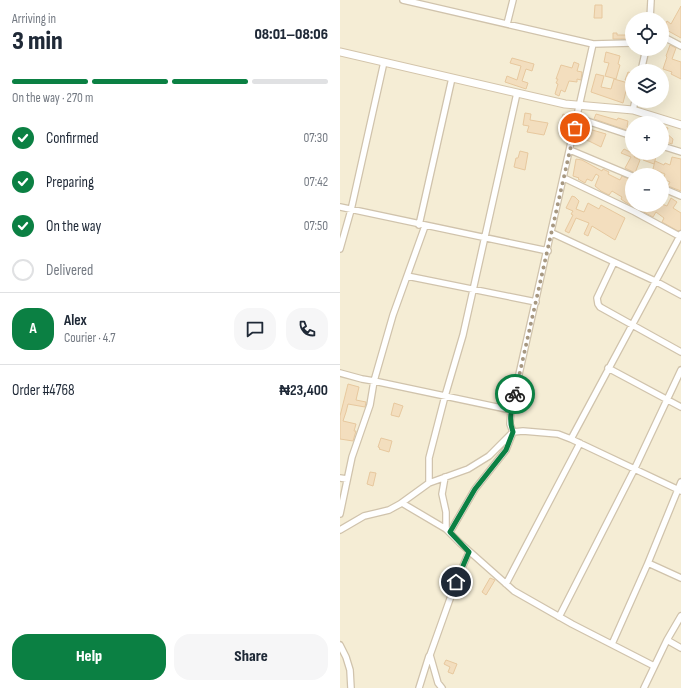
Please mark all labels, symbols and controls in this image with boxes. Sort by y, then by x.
text: Arriving in [12,11,56,27]
map controls [625,12,669,212]
button: locate [625,12,669,56]
text: 08:01–08:06 [254,25,328,44]
text: 3 min [12,26,63,57]
button: layers [625,64,669,108]
text: On the way · 270 m [12,90,93,106]
pin [558,111,592,145]
button: + [625,116,669,160]
icon: bag [564,117,586,139]
icon: check [12,127,34,149]
text: Confirmed [46,129,99,148]
text: 07:30 [303,130,328,146]
button: − [625,168,669,212]
icon: check [12,171,34,193]
text: Preparing [46,173,94,192]
text: 07:42 [304,174,328,190]
icon: check [12,215,34,237]
text: On the way [46,217,101,236]
text: 07:50 [304,218,328,234]
text: Delivered [46,261,93,280]
button: chat [234,308,276,350]
button: phone [286,308,328,350]
text: Alex [64,311,87,330]
text: A [29,319,37,338]
text: Courier · 4.7 [64,330,116,346]
courier [495,374,535,414]
text: Order #4768 [12,381,75,400]
text: ₦23,400 [279,381,328,400]
icon: bike [504,383,526,405]
pin [439,565,473,599]
icon: home [445,571,467,593]
button: Help [12,634,166,680]
button: Share [174,634,328,680]

